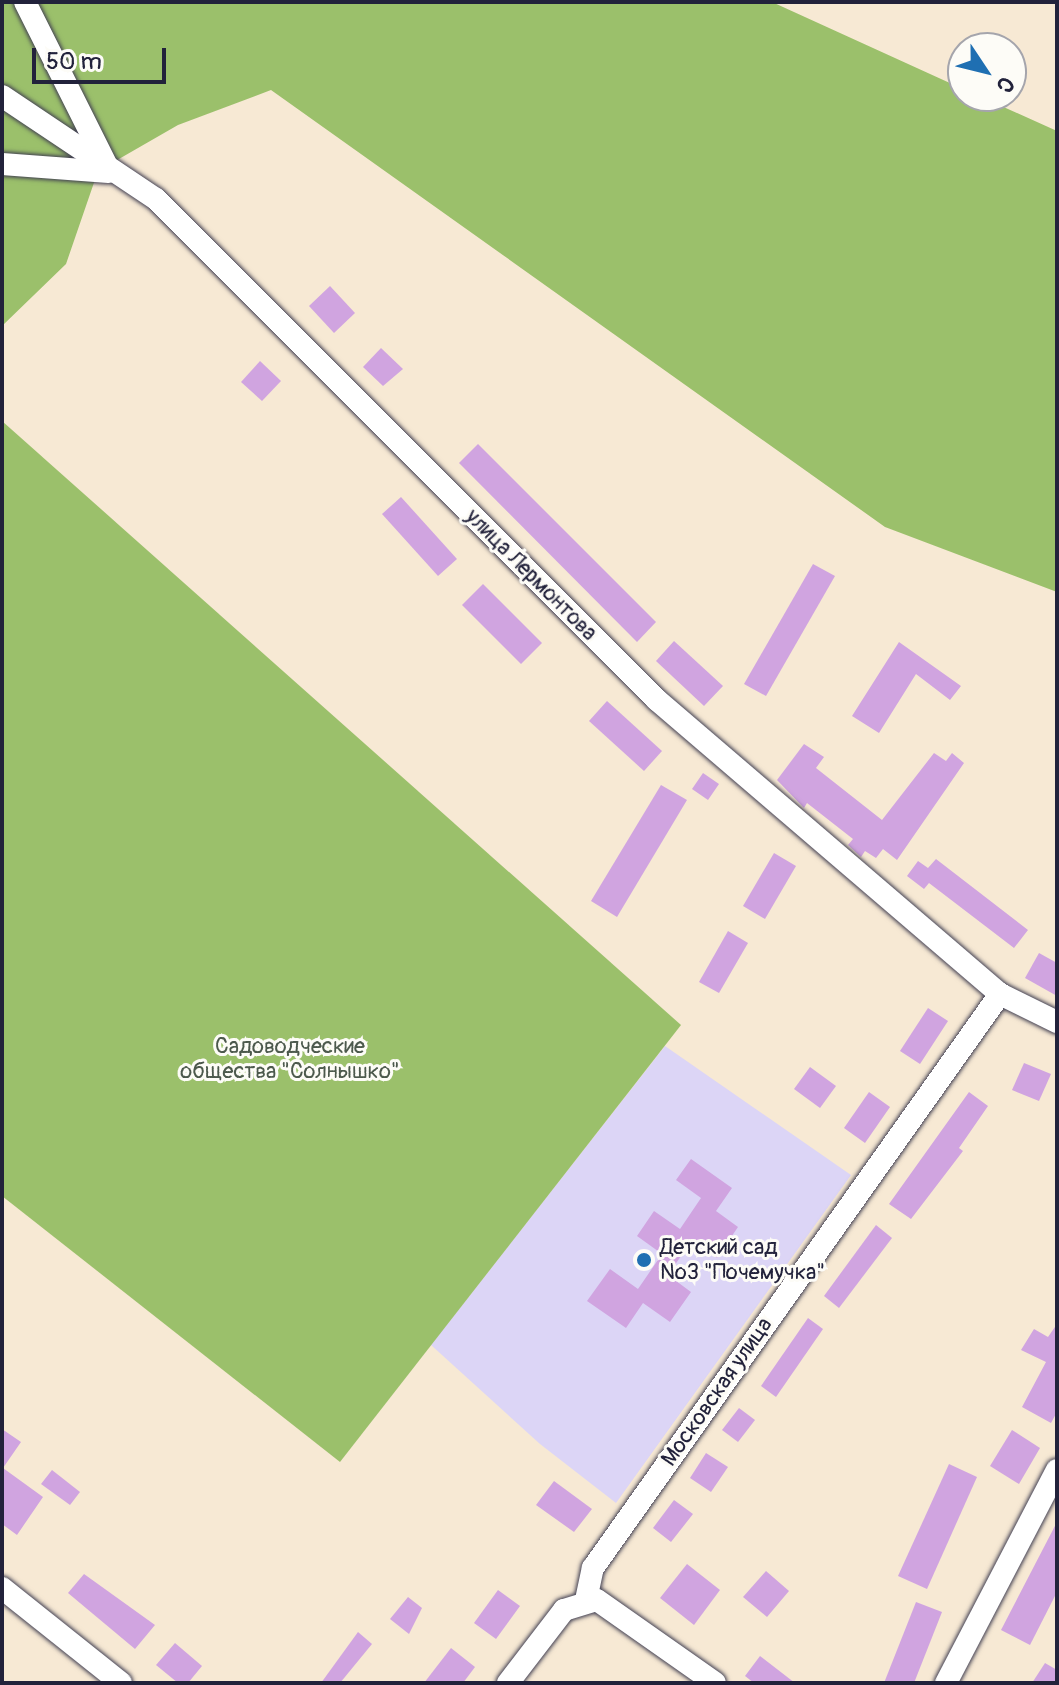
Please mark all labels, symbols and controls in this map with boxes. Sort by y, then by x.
scale bar [36,32,170,82]
north arrow [947,32,1027,112]
text: 50 m [46,47,102,76]
text: С [990,71,1020,98]
street label: улица Лермонтова [460,504,602,646]
park label: Садоводческие общества "Солнышко" [180,1033,400,1084]
place label: Детский сад №3 "Почемучка" [660,1234,825,1286]
marker: Детский сад №3 "Почемучка" [635,1251,653,1269]
street label: Московская улица [656,1313,778,1471]

